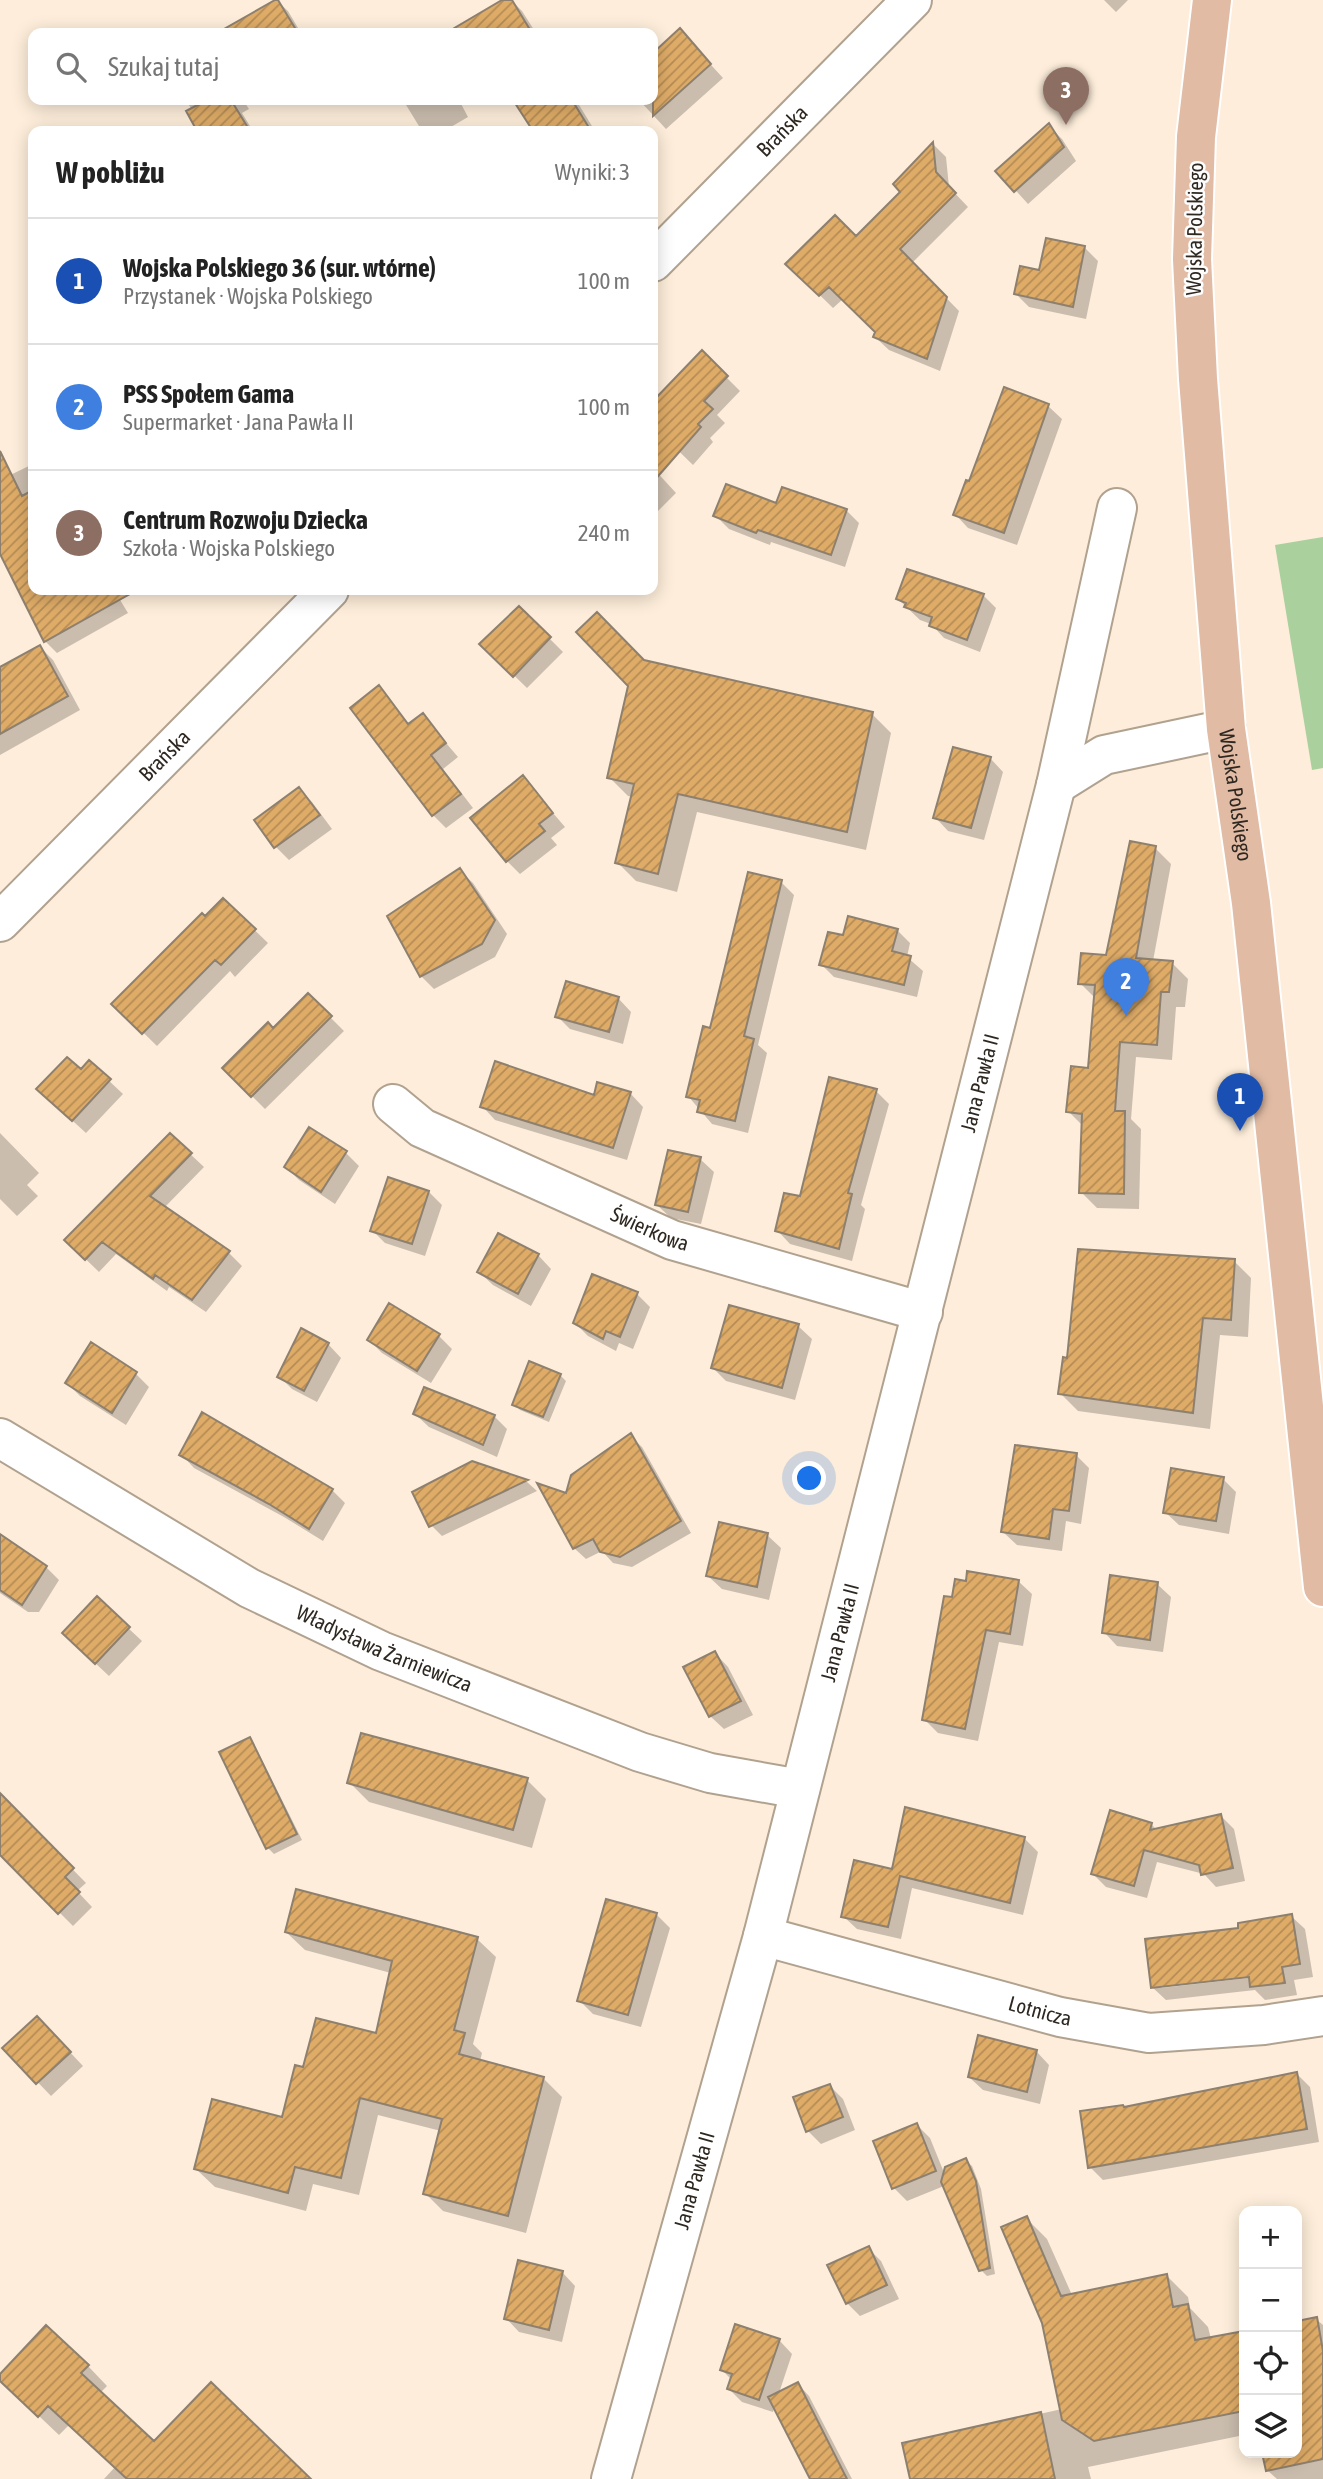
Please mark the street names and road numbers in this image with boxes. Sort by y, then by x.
street label: Brańska [751,100,812,161]
street label: Wojska Polskiego [1181,162,1207,296]
street label: Brańska [134,725,194,786]
street label: Wojska Polskiego [1215,727,1258,863]
street label: Jana Pawła II [955,1031,1003,1134]
street label: Świerkowa [607,1201,692,1255]
street label: Jana Pawła II [815,1581,863,1684]
street label: Władysława Żarniewicza [293,1599,476,1696]
street label: Lotnicza [1006,1991,1073,2030]
street label: Jana Pawła II [669,2129,719,2232]

